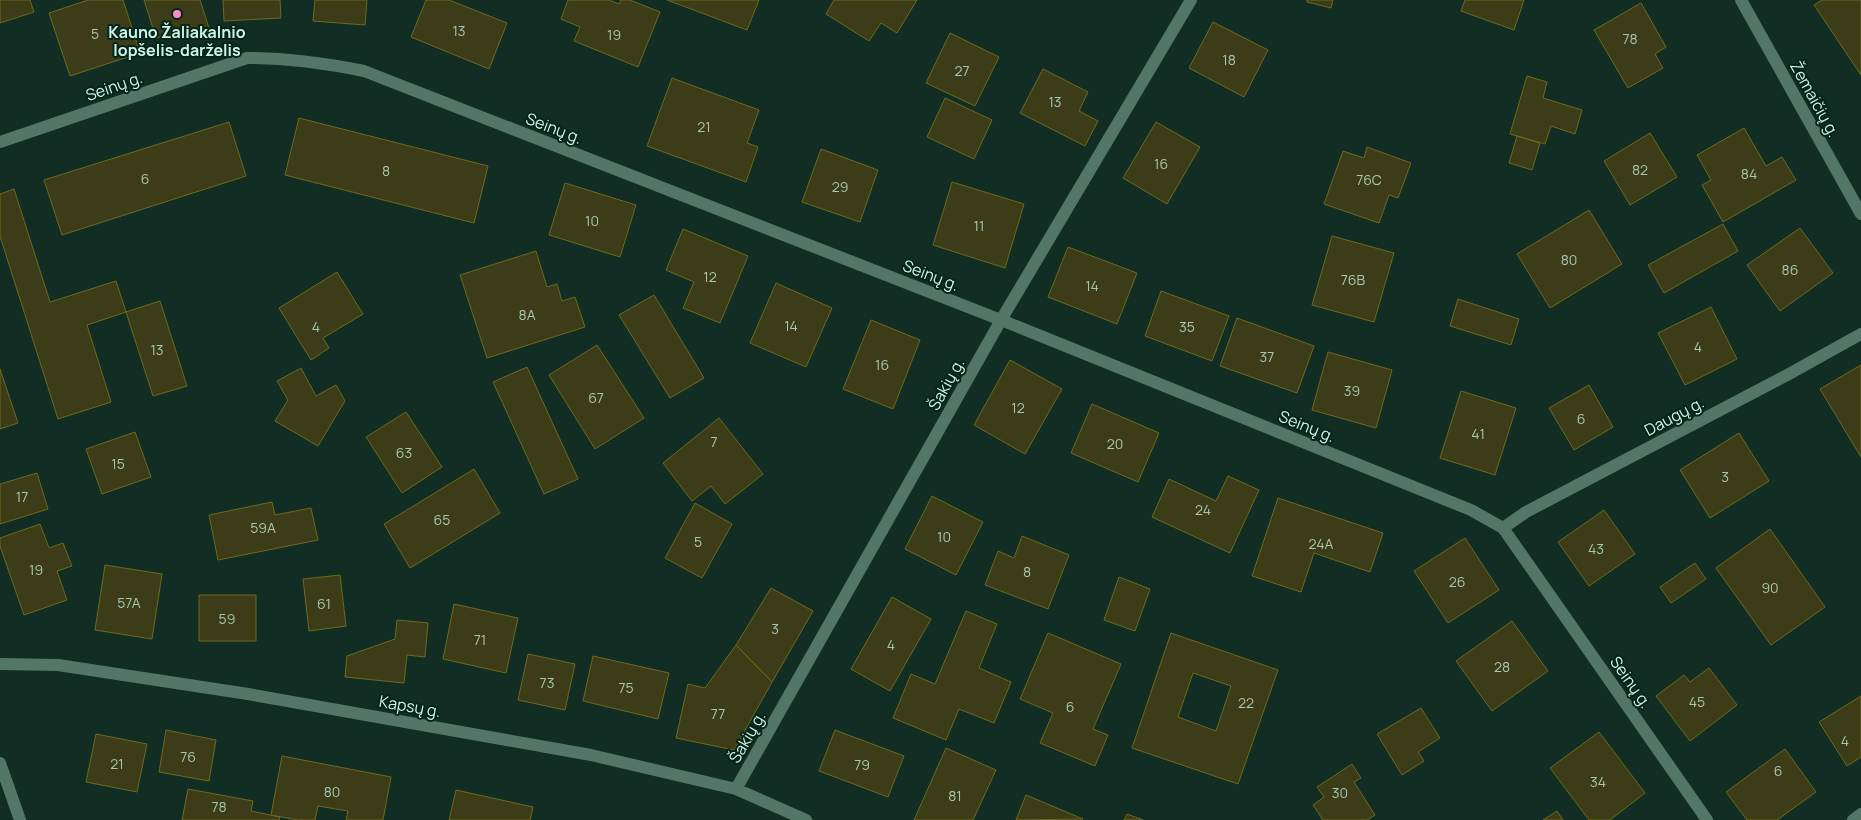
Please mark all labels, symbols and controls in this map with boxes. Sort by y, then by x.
marker: Kauno Žaliakalnio lopšelis-darželis [171,8,183,20]
place label: Kauno Žaliakalnio lopšelis-darželis [108,21,246,61]
house number: 13 [452,21,466,40]
house number: 5 [91,24,99,43]
house number: 19 [607,25,621,44]
house number: 78 [1622,29,1638,48]
house number: 18 [1222,50,1236,69]
street label: Žemaičių g. [1785,57,1845,141]
house number: 27 [954,61,970,80]
street label: Seinų g. [83,66,145,106]
house number: 13 [1048,92,1062,111]
street label: Seinų g. [523,107,585,149]
house number: 21 [697,117,711,136]
house number: 16 [1154,154,1168,173]
house number: 82 [1632,160,1648,179]
house number: 8 [382,161,390,180]
house number: 84 [1741,164,1757,183]
house number: 6 [141,169,149,188]
house number: 76C [1356,170,1382,189]
house number: 29 [832,177,848,196]
house number: 10 [585,211,599,230]
house number: 11 [974,216,984,235]
house number: 80 [1561,250,1577,269]
street label: Seinų g. [900,254,962,296]
house number: 86 [1782,260,1798,279]
house number: 12 [703,267,717,286]
house number: 76B [1341,270,1366,289]
house number: 14 [1085,276,1099,295]
house number: 8A [519,305,536,324]
house number: 14 [784,316,798,335]
house number: 4 [312,317,320,336]
house number: 35 [1179,317,1195,336]
house number: 4 [1694,337,1702,356]
house number: 13 [150,340,164,359]
house number: 37 [1260,347,1274,366]
street label: Šakių g. [923,354,969,414]
house number: 16 [875,355,889,374]
house number: 39 [1344,381,1360,400]
house number: 67 [588,388,604,407]
street label: Daugų g. [1640,391,1708,441]
house number: 12 [1011,398,1025,417]
street label: Seinų g. [1276,405,1338,447]
house number: 6 [1577,409,1585,428]
house number: 41 [1471,424,1485,443]
house number: 7 [710,432,718,451]
house number: 20 [1107,434,1123,453]
house number: 63 [396,443,412,462]
house number: 15 [111,454,125,473]
house number: 3 [1721,467,1729,486]
house number: 17 [16,487,28,506]
house number: 24 [1195,500,1211,519]
house number: 65 [434,510,450,529]
house number: 59A [250,518,276,537]
house number: 10 [937,527,951,546]
house number: 5 [694,532,702,551]
house number: 24A [1309,534,1334,553]
house number: 43 [1588,539,1604,558]
house number: 19 [29,560,43,579]
house number: 8 [1023,562,1031,581]
house number: 26 [1449,572,1465,591]
house number: 90 [1761,578,1779,597]
house number: 57A [117,593,141,612]
house number: 61 [317,594,331,613]
house number: 59 [219,609,235,628]
house number: 3 [771,619,779,638]
house number: 71 [474,630,486,649]
house number: 4 [887,635,895,654]
street label: Seinų g. [1605,652,1657,712]
house number: 28 [1494,657,1510,676]
house number: 73 [540,673,554,692]
house number: 75 [618,678,634,697]
street label: Kapsų g. [377,690,443,722]
house number: 45 [1689,692,1705,711]
house number: 22 [1238,693,1254,712]
house number: 6 [1066,697,1074,716]
house number: 77 [711,704,725,723]
street label: Šakių g. [723,707,771,767]
house number: 4 [1841,731,1849,750]
house number: 76 [180,747,196,766]
house number: 21 [110,754,124,773]
house number: 79 [854,755,870,774]
house number: 6 [1774,761,1782,780]
house number: 34 [1590,772,1606,791]
house number: 80 [324,782,340,801]
house number: 30 [1332,783,1348,802]
house number: 81 [948,786,962,805]
house number: 78 [211,797,227,816]

